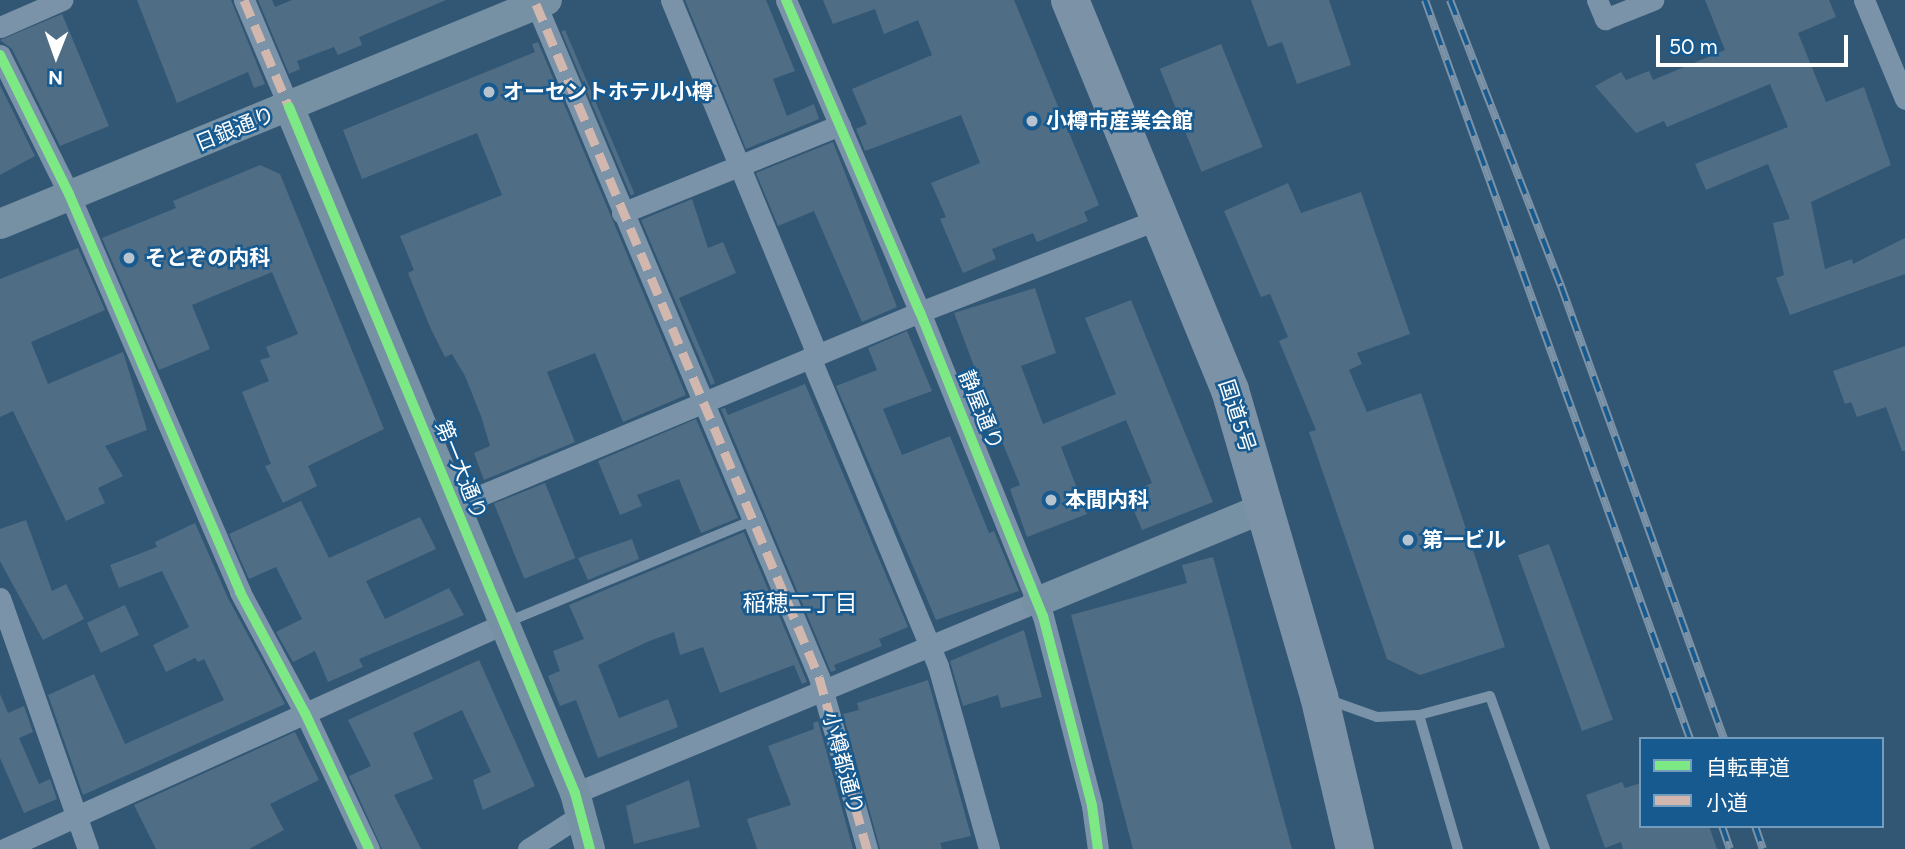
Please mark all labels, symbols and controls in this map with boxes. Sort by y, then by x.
north arrow [21,21,91,91]
scale bar [1660,21,1853,65]
text: 50 m [1669,34,1718,59]
text: N [48,66,63,89]
place label: オーセントホテル小樽 [503,79,713,105]
marker: オーセントホテル小樽 [481,84,497,100]
street label: 日銀通り [191,102,279,156]
place label: 小樽市産業会館 [1046,108,1193,134]
marker: 小樽市産業会館 [1024,113,1040,129]
place label: そとぞの内科 [145,245,271,271]
marker: そとぞの内科 [119,248,139,268]
street label: 静屋通り [954,366,1008,454]
street label: 国道5号 [1213,376,1261,456]
street label: 第一大通り [430,417,492,523]
place label: 本間内科 [1065,487,1149,513]
marker: 本間内科 [1043,492,1059,508]
place label: 第一ビル [1422,527,1506,553]
marker: 第一ビル [1400,532,1416,548]
district label: 稲穂二丁目 [743,589,857,617]
street label: 小樽都通り [817,709,869,817]
legend [1639,737,1884,828]
text: 自転車道 [1706,755,1790,780]
text: 小道 [1706,790,1748,815]

